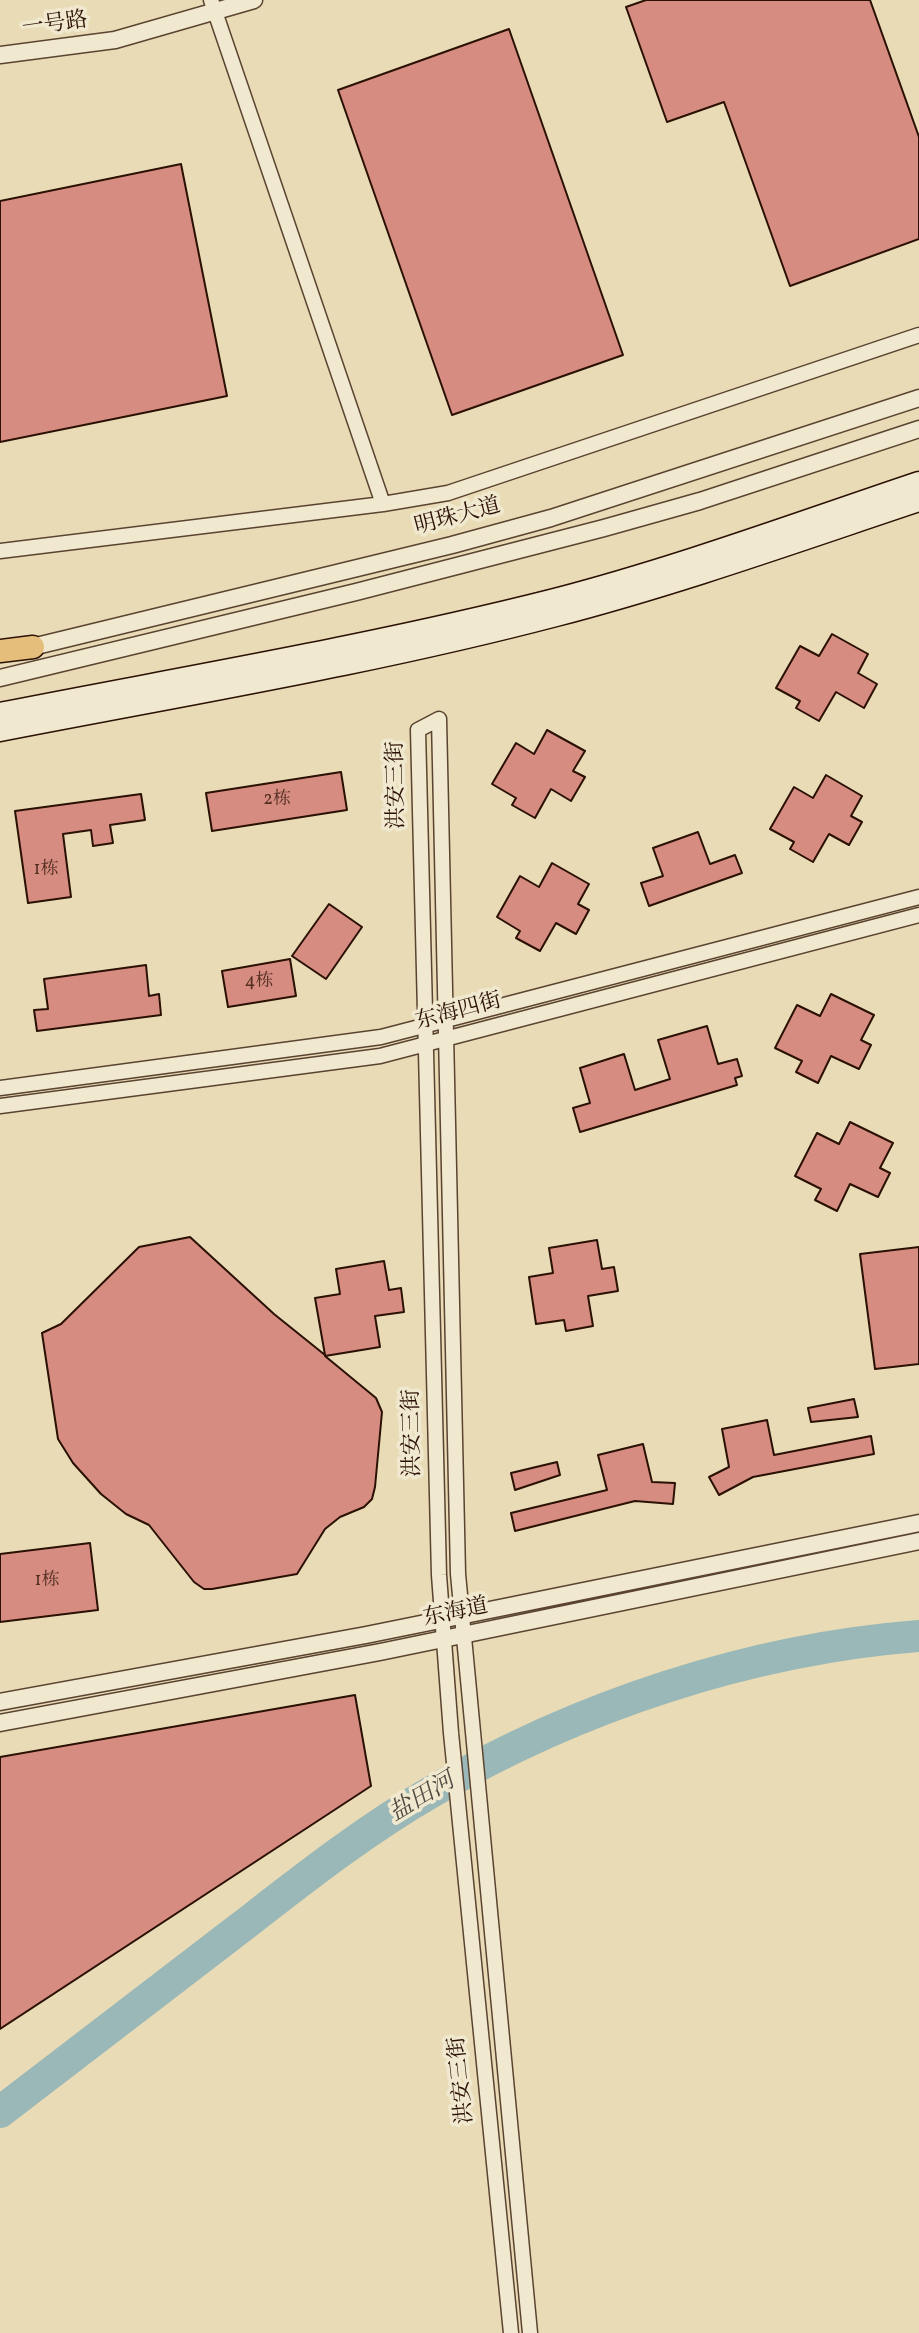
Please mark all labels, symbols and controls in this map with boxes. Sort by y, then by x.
street label: 一号路 [20,8,90,44]
street label: 明珠大道 [412,494,504,542]
street label: 洪安三街 [384,741,412,829]
house number: 2栋 [263,790,291,812]
house number: 1栋 [34,860,58,882]
house number: 4栋 [245,972,273,994]
street label: 东海四街 [413,989,505,1037]
street label: 洪安三街 [400,1389,428,1477]
house number: 1栋 [35,1571,59,1593]
street label: 东海道 [421,1594,491,1634]
water label: 盐田河 [385,1768,461,1830]
street label: 洪安三街 [445,2035,481,2125]

